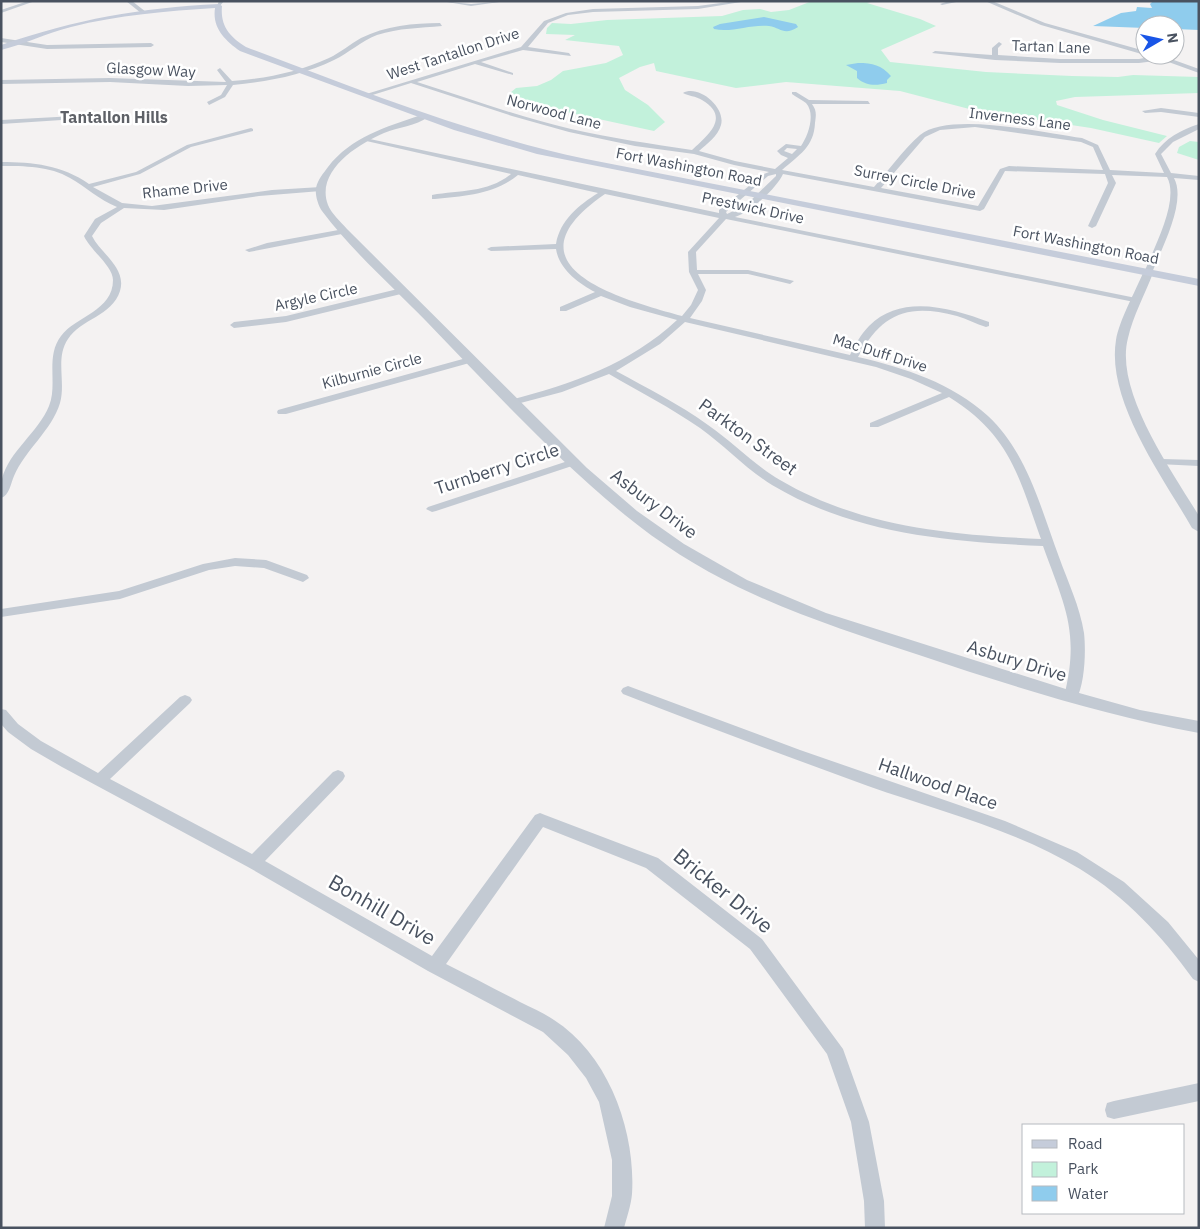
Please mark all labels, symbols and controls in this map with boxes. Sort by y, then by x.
north arrow [1135,15,1185,65]
street label: West Tantallon Drive [384,23,521,84]
text: N [1163,32,1183,44]
street label: Tartan Lane [1011,36,1091,57]
street label: Glasgow Way [106,58,197,81]
street label: Norwood Lane [505,90,604,133]
street label: Inverness Lane [968,103,1072,134]
district label: Tantallon Hills [60,107,168,127]
street label: Fort Washington Road [615,143,764,190]
street label: Surrey Circle Drive [852,160,978,203]
street label: Rhame Drive [141,175,229,202]
street label: Prestwick Drive [700,187,806,228]
street label: Fort Washington Road [1012,221,1161,268]
street label: Argyle Circle [273,278,359,315]
street label: Mac Duff Drive [831,329,930,376]
street label: Kilburnie Circle [320,348,424,393]
street label: Parkton Street [694,393,802,480]
street label: Turnberry Circle [432,438,562,499]
street label: Asbury Drive [606,463,702,544]
street label: Asbury Drive [965,635,1070,687]
street label: Hallwood Place [875,752,1001,815]
street label: Bricker Drive [668,841,779,939]
street label: Bonhill Drive [324,867,441,951]
legend [1022,1124,1185,1214]
text: Road [1068,1134,1103,1153]
text: Park [1068,1159,1098,1178]
text: Water [1068,1184,1109,1203]

